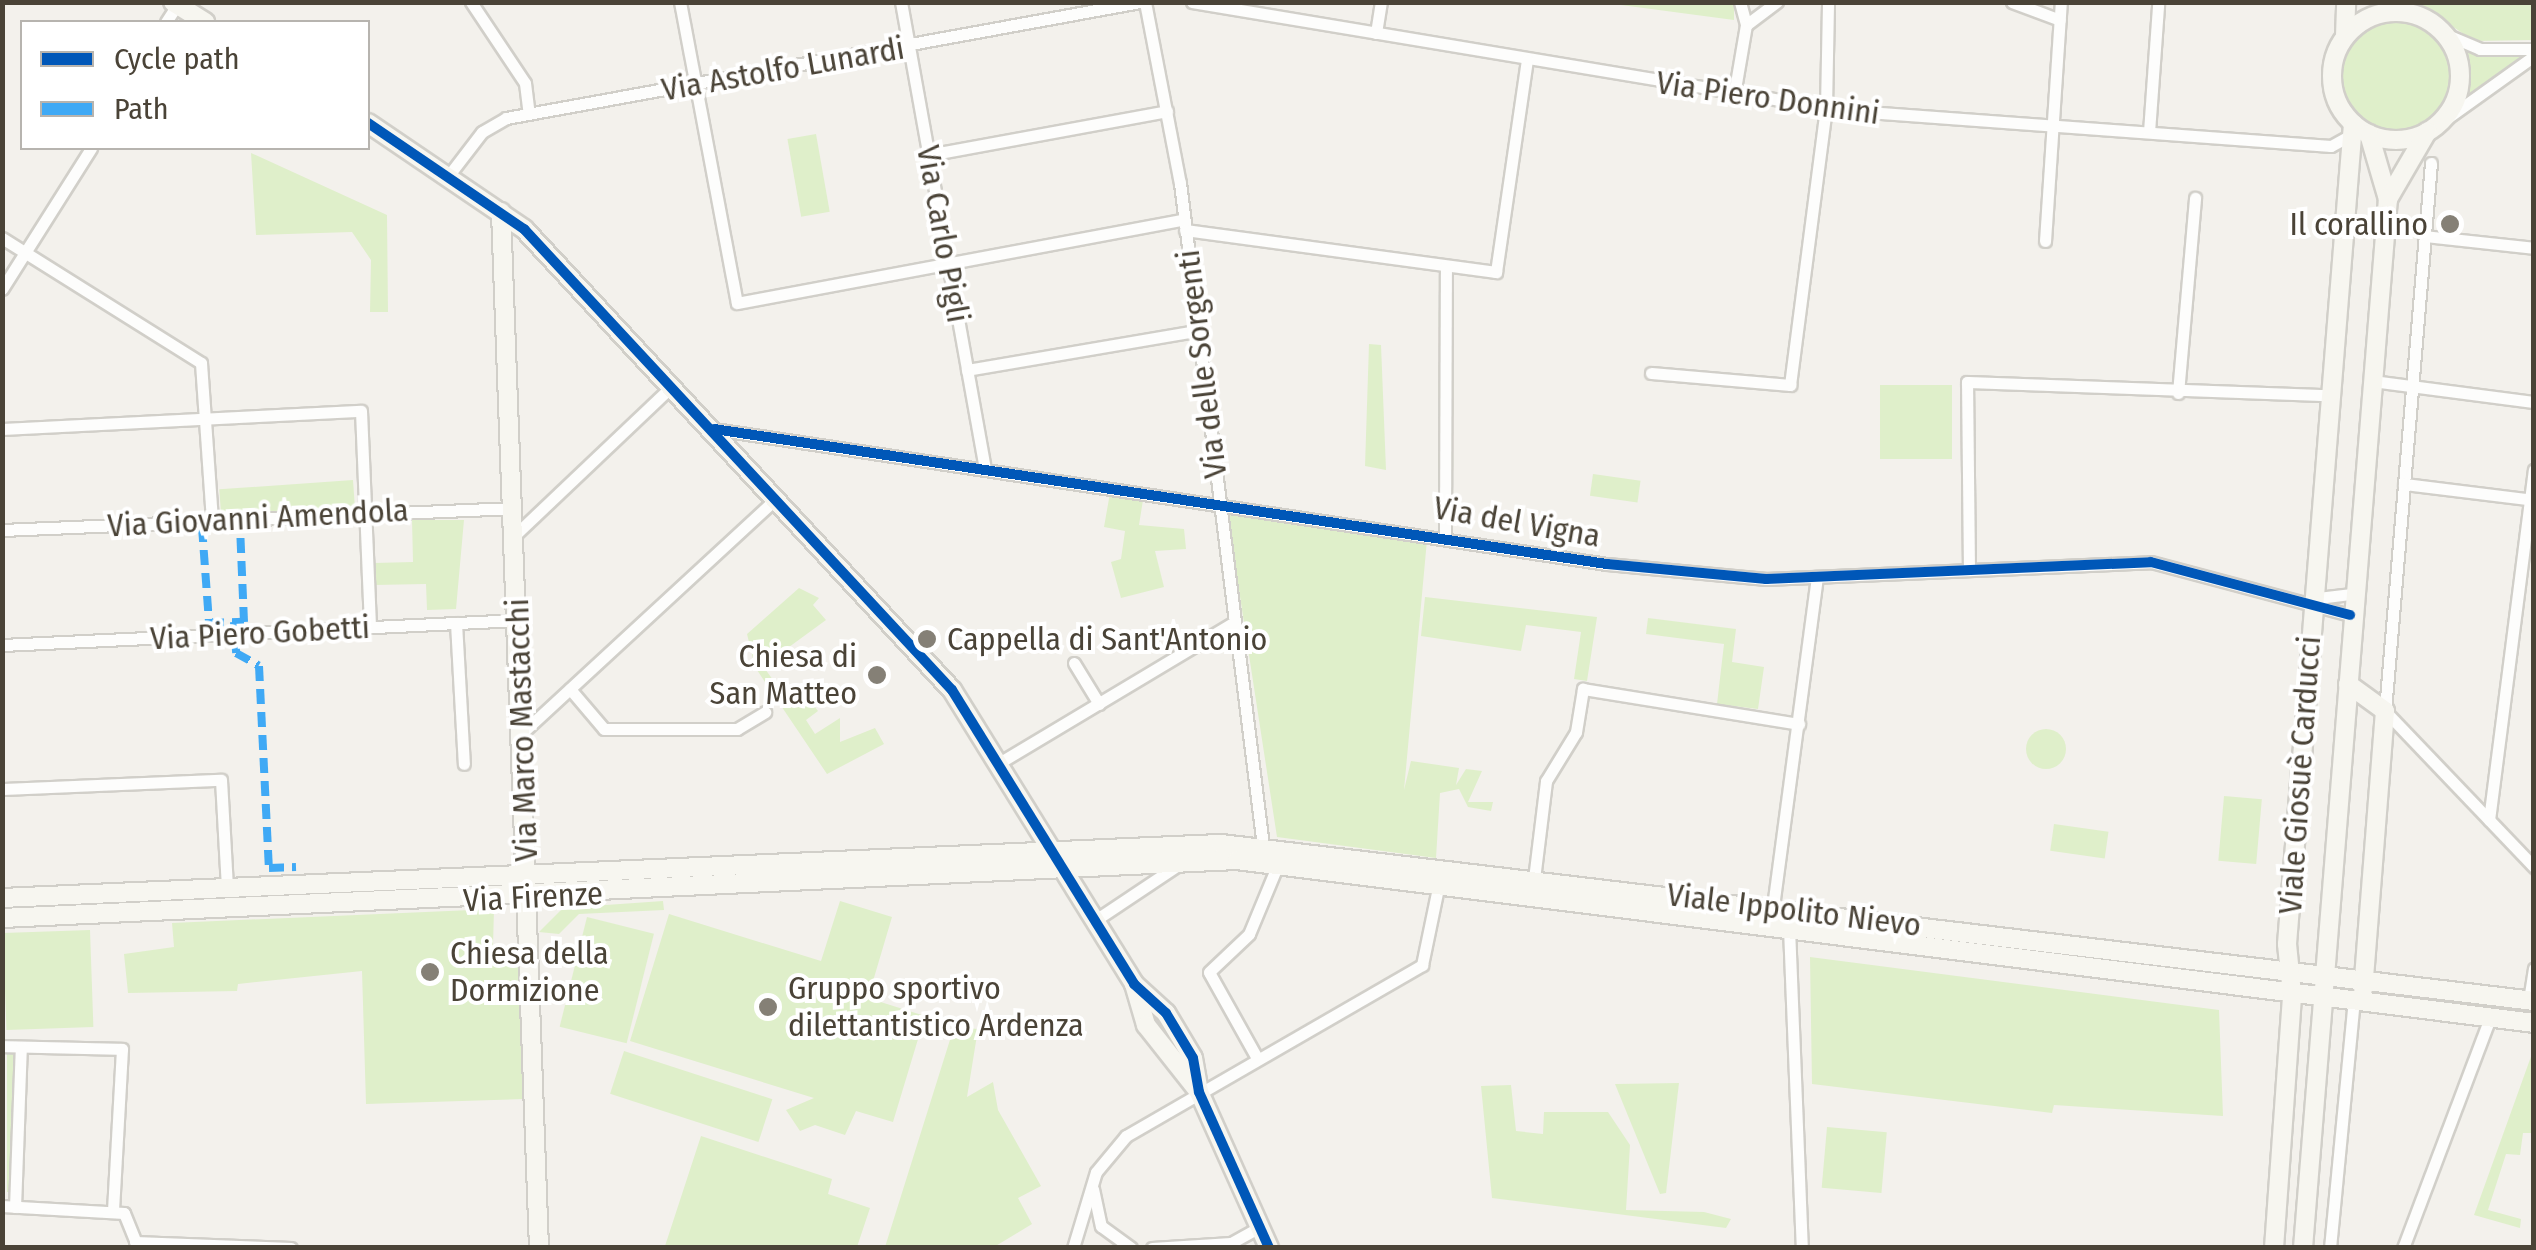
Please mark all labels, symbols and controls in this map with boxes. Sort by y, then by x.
legend [20,20,370,150]
street label: Via Astolfo Lunardi [659,29,907,109]
text: Cycle path [114,41,240,77]
street label: Via Piero Donnini [1654,63,1882,133]
text: Path [114,91,168,127]
street label: Via Carlo Pigli [909,142,977,326]
place label: Il corallino [2290,205,2428,243]
marker: Il corallino [2437,211,2463,237]
street label: Via delle Sorgenti [1169,248,1235,480]
street label: Via del Vigna [1431,488,1603,556]
street label: Via Giovanni Amendola [106,491,410,545]
street label: Via Marco Mastacchi [498,598,546,862]
street label: Via Piero Gobetti [149,608,371,658]
place label: Cappella di Sant'Antonio [947,620,1267,658]
marker: Cappella di Sant'Antonio [916,628,938,650]
street label: Viale Giosuè Carducci [2271,635,2329,915]
place label: Chiesa di San Matteo [710,638,857,713]
marker: Chiesa di San Matteo [866,664,888,686]
street label: Via Firenze [462,874,604,920]
street label: Viale Ippolito Nievo [1665,875,1923,945]
place label: Chiesa della Dormizione [450,935,609,1010]
marker: Chiesa della Dormizione [419,961,441,983]
place label: Gruppo sportivo dilettantistico Ardenza [788,970,1084,1045]
marker: Gruppo sportivo dilettantistico Ardenza [757,996,779,1018]

